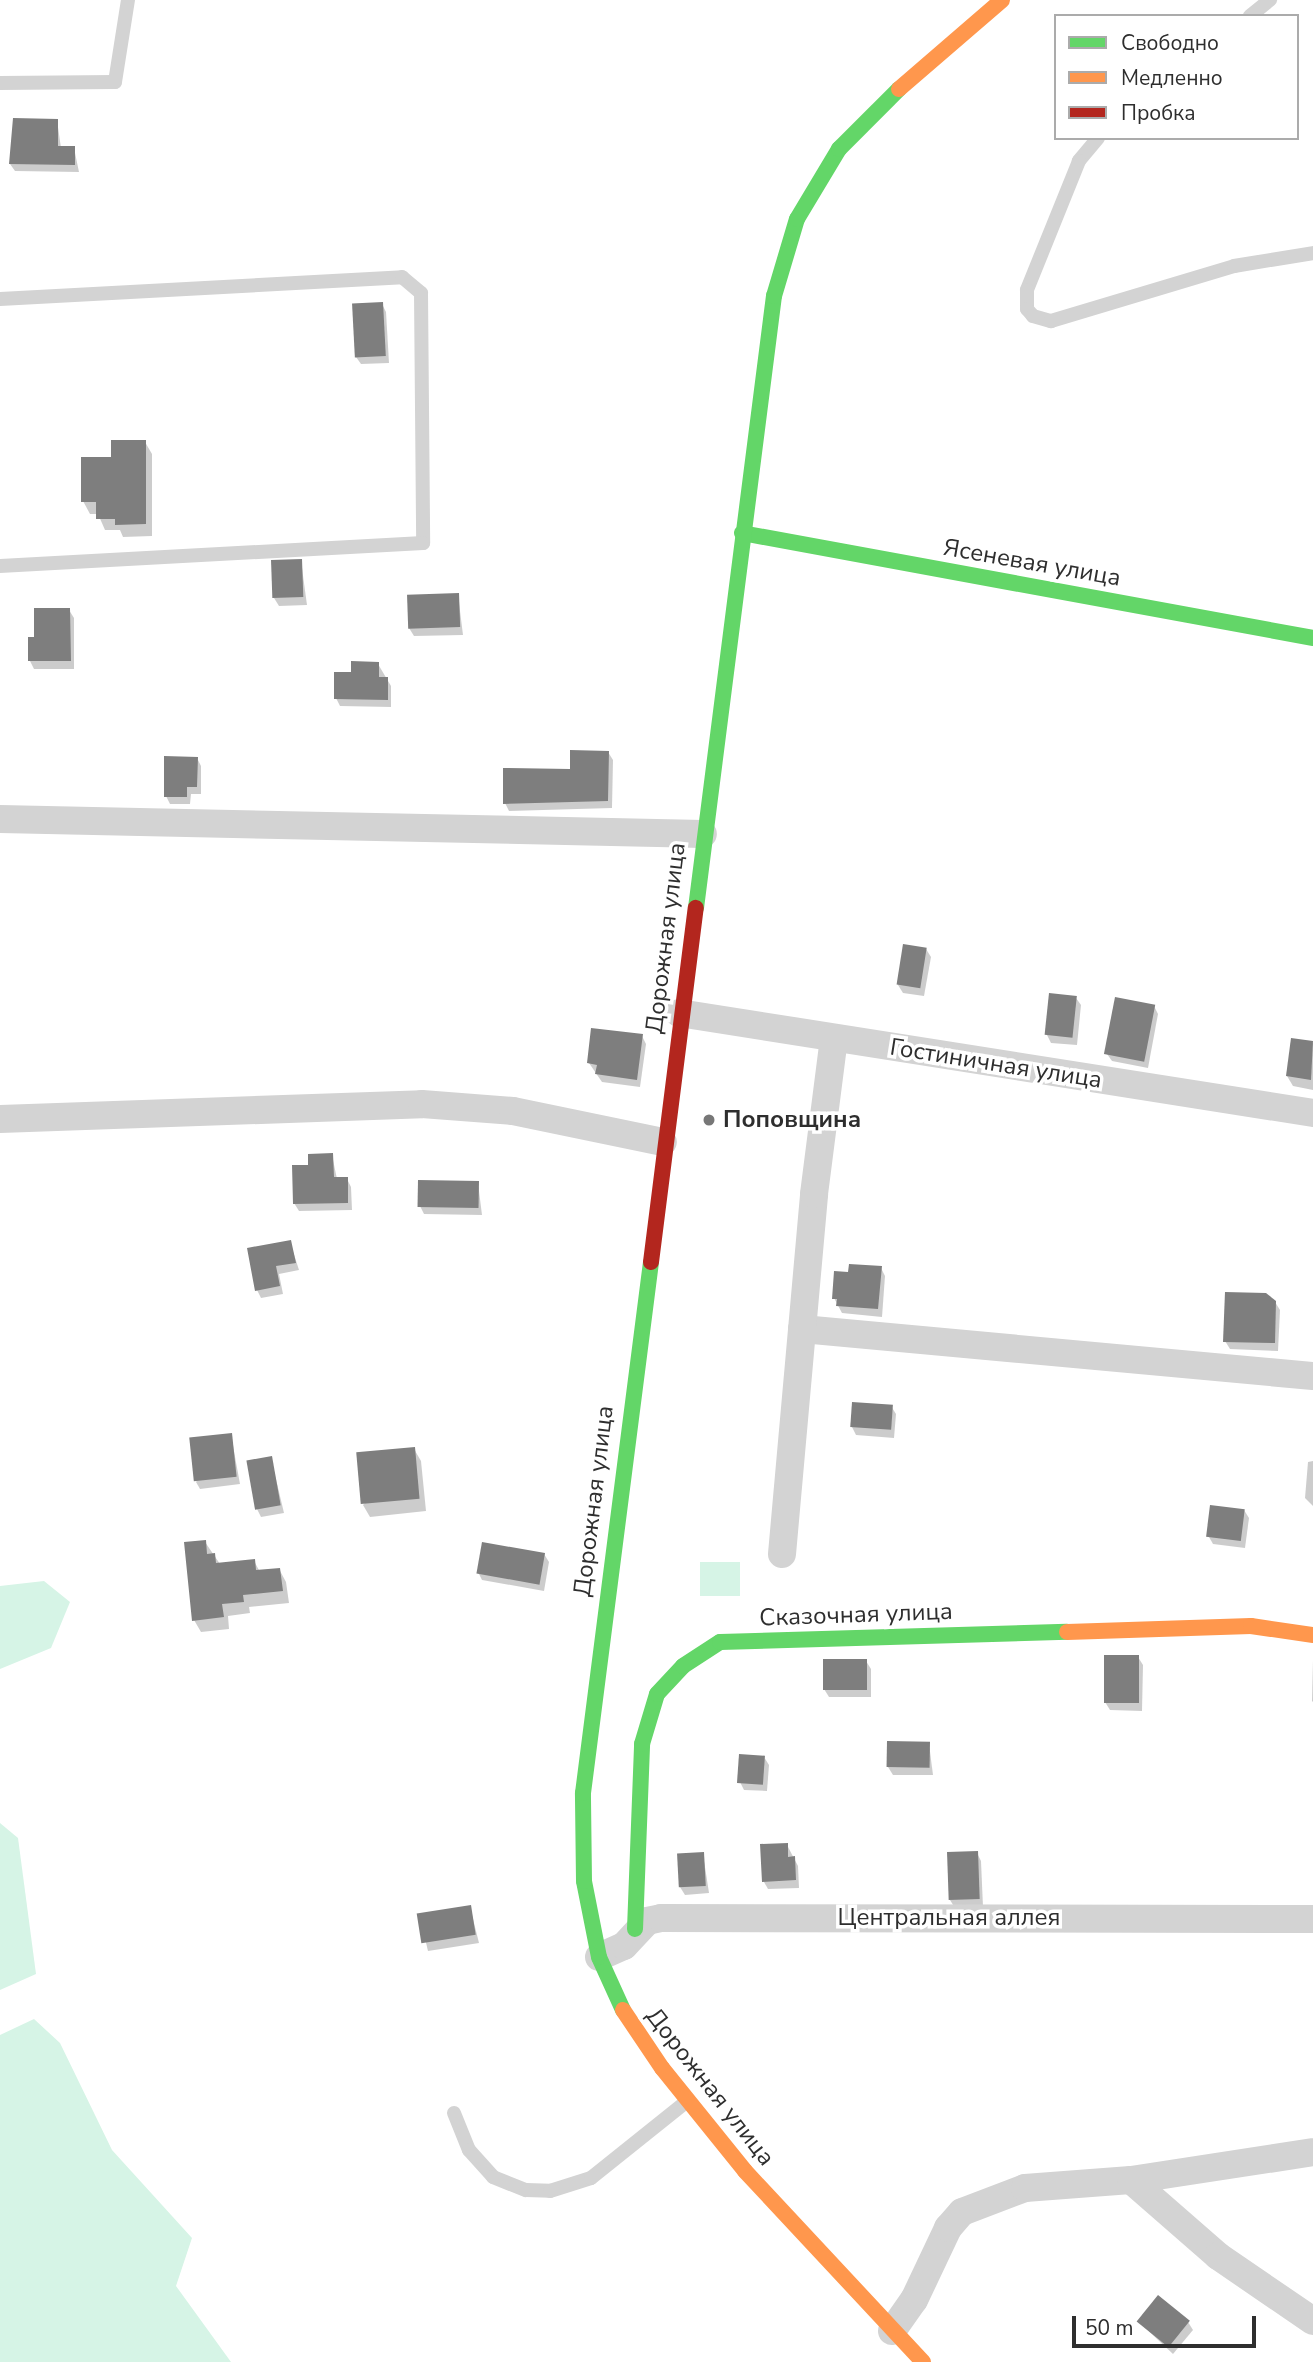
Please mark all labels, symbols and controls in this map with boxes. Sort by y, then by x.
legend [1054,14,1299,140]
text: Свободно [1121,29,1219,57]
text: Медленно [1121,64,1223,92]
text: Пробка [1121,99,1195,127]
street label: Ясеневая улица [941,533,1123,593]
street label: Дорожная улица [640,841,692,1035]
street label: Гостиничная улица [888,1033,1104,1095]
place label: Поповщина [723,1106,861,1134]
marker: Поповщина [701,1112,717,1128]
street label: Дорожная улица [568,1404,620,1598]
street label: Сказочная улица [759,1597,953,1633]
street label: Центральная аллея [837,1904,1061,1932]
street label: Дорожная улица [640,2002,780,2172]
scale bar [1075,2302,1259,2346]
text: 50 m [1085,2314,1134,2342]

